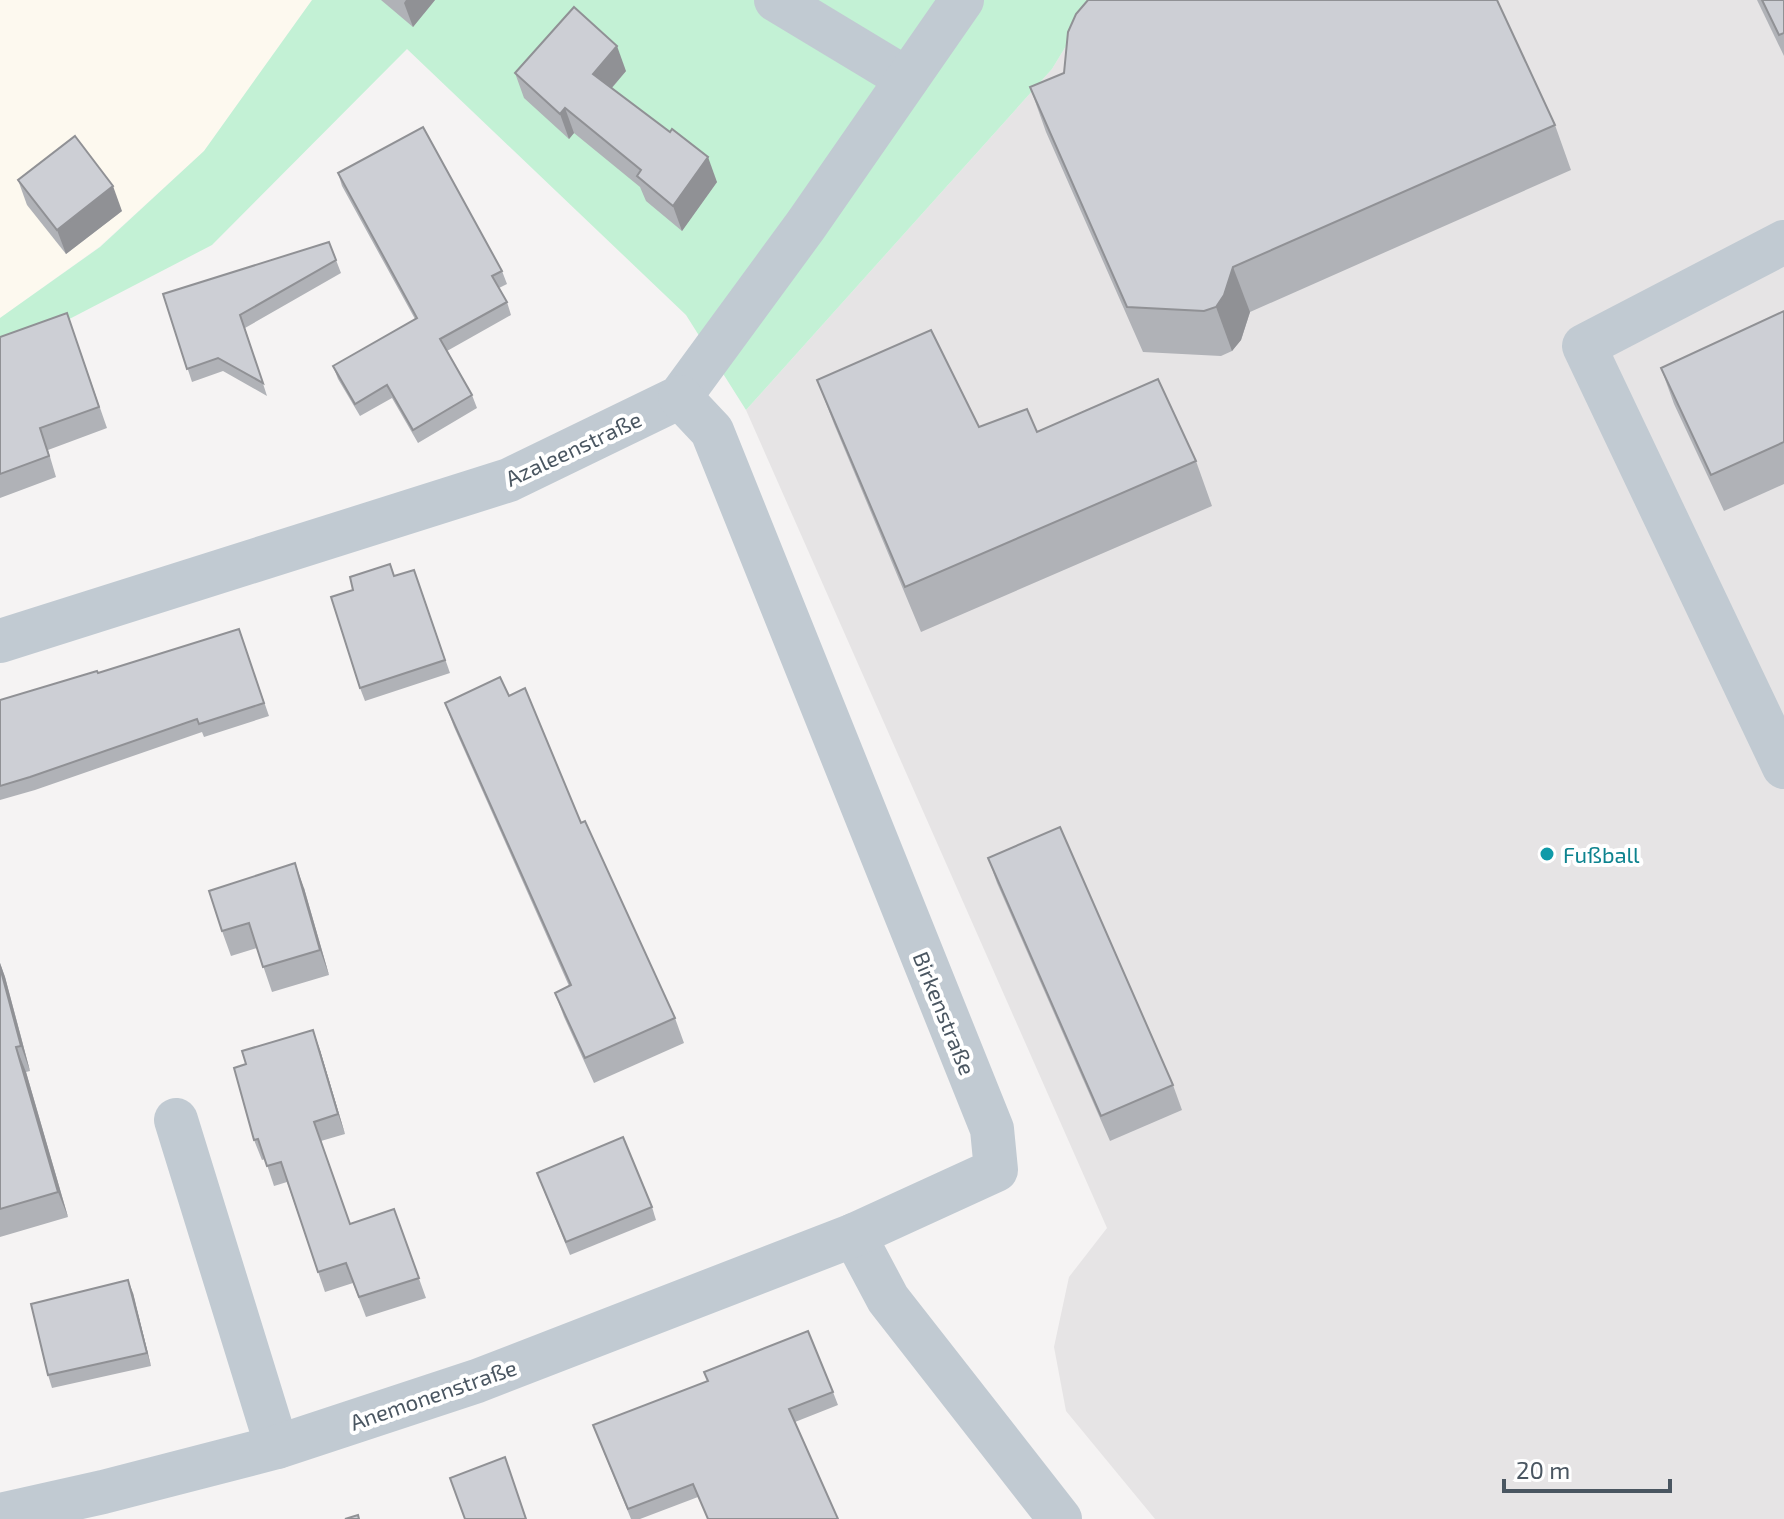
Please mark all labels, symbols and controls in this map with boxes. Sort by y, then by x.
street label: Azaleenstraße [501,405,645,491]
place label: Fußball [1563,841,1640,867]
marker: Fußball [1538,845,1556,863]
street label: Birkenstraße [909,948,981,1078]
street label: Anemonenstraße [346,1353,520,1435]
scale bar [1504,1443,1670,1493]
text: 20 m [1516,1455,1570,1484]

